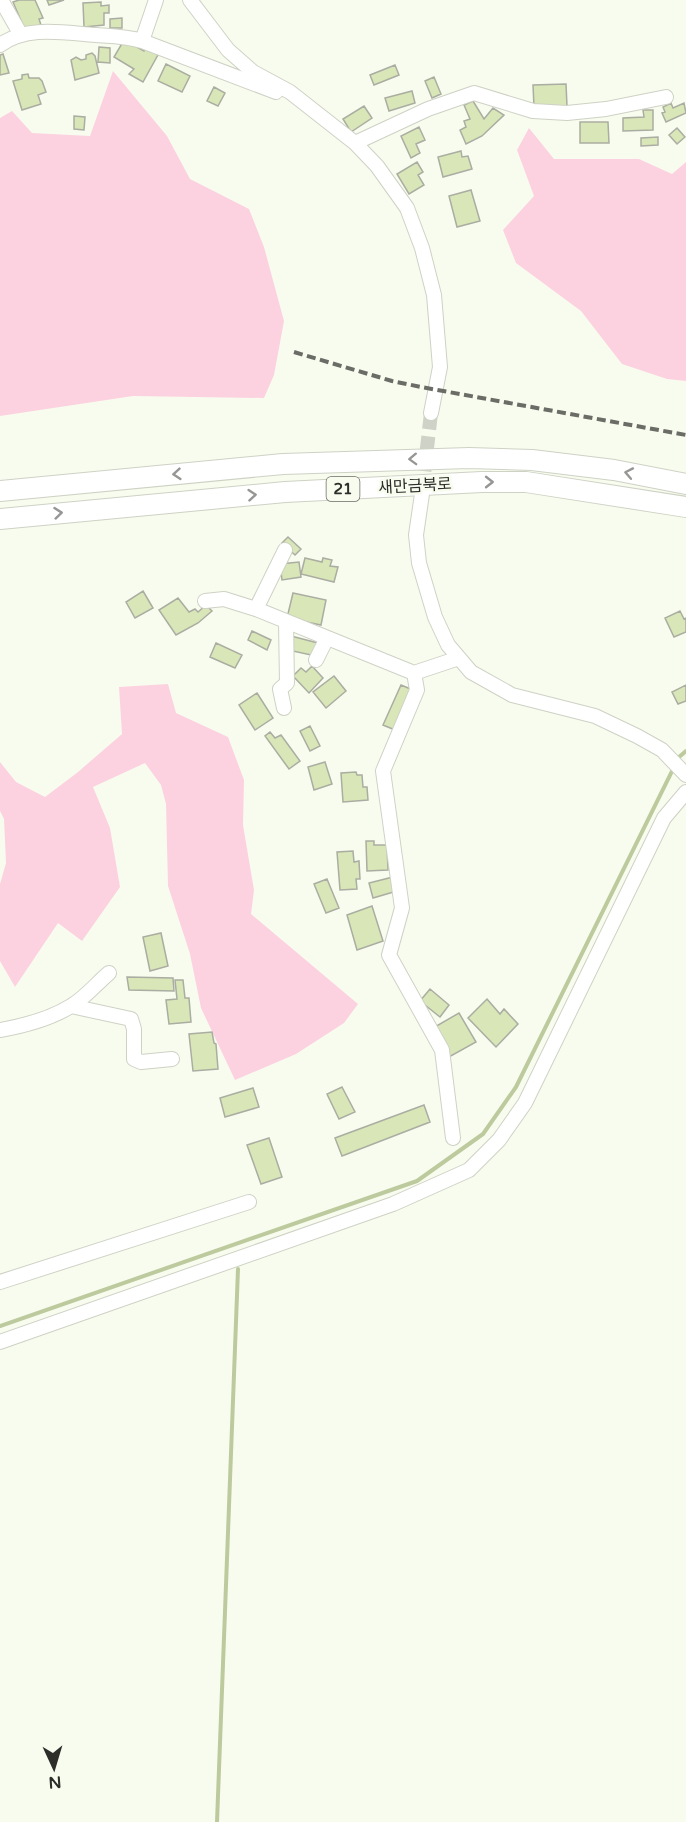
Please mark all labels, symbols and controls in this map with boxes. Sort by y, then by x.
one-way arrow [409,453,418,466]
one-way arrow [172,467,181,480]
one-way arrow [624,467,634,480]
street label: 새만금북로 [378,474,453,498]
one-way arrow [484,476,493,488]
road number: 21 [326,477,360,501]
one-way arrow [248,489,257,502]
one-way arrow [54,507,63,520]
north arrow [24,1738,84,1798]
text: N [48,1772,62,1792]

